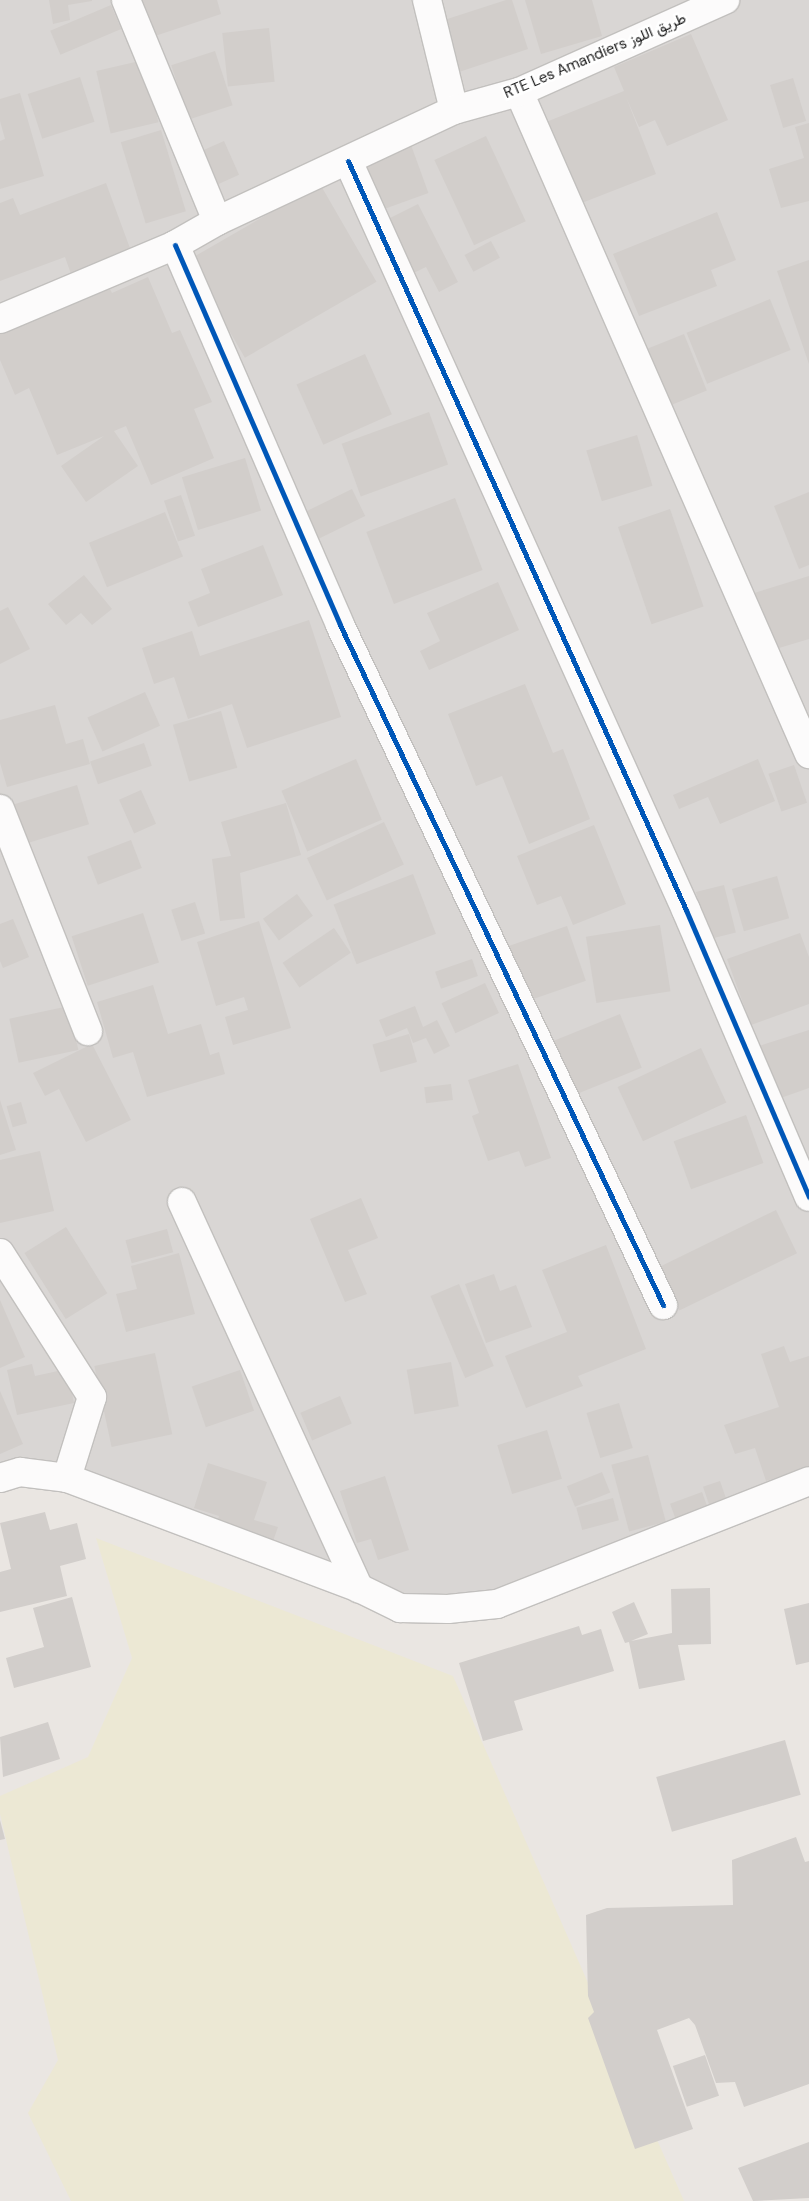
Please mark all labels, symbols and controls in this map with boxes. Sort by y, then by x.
street label: RTE Les Amandiers طريق اللوز [501,9,689,103]

